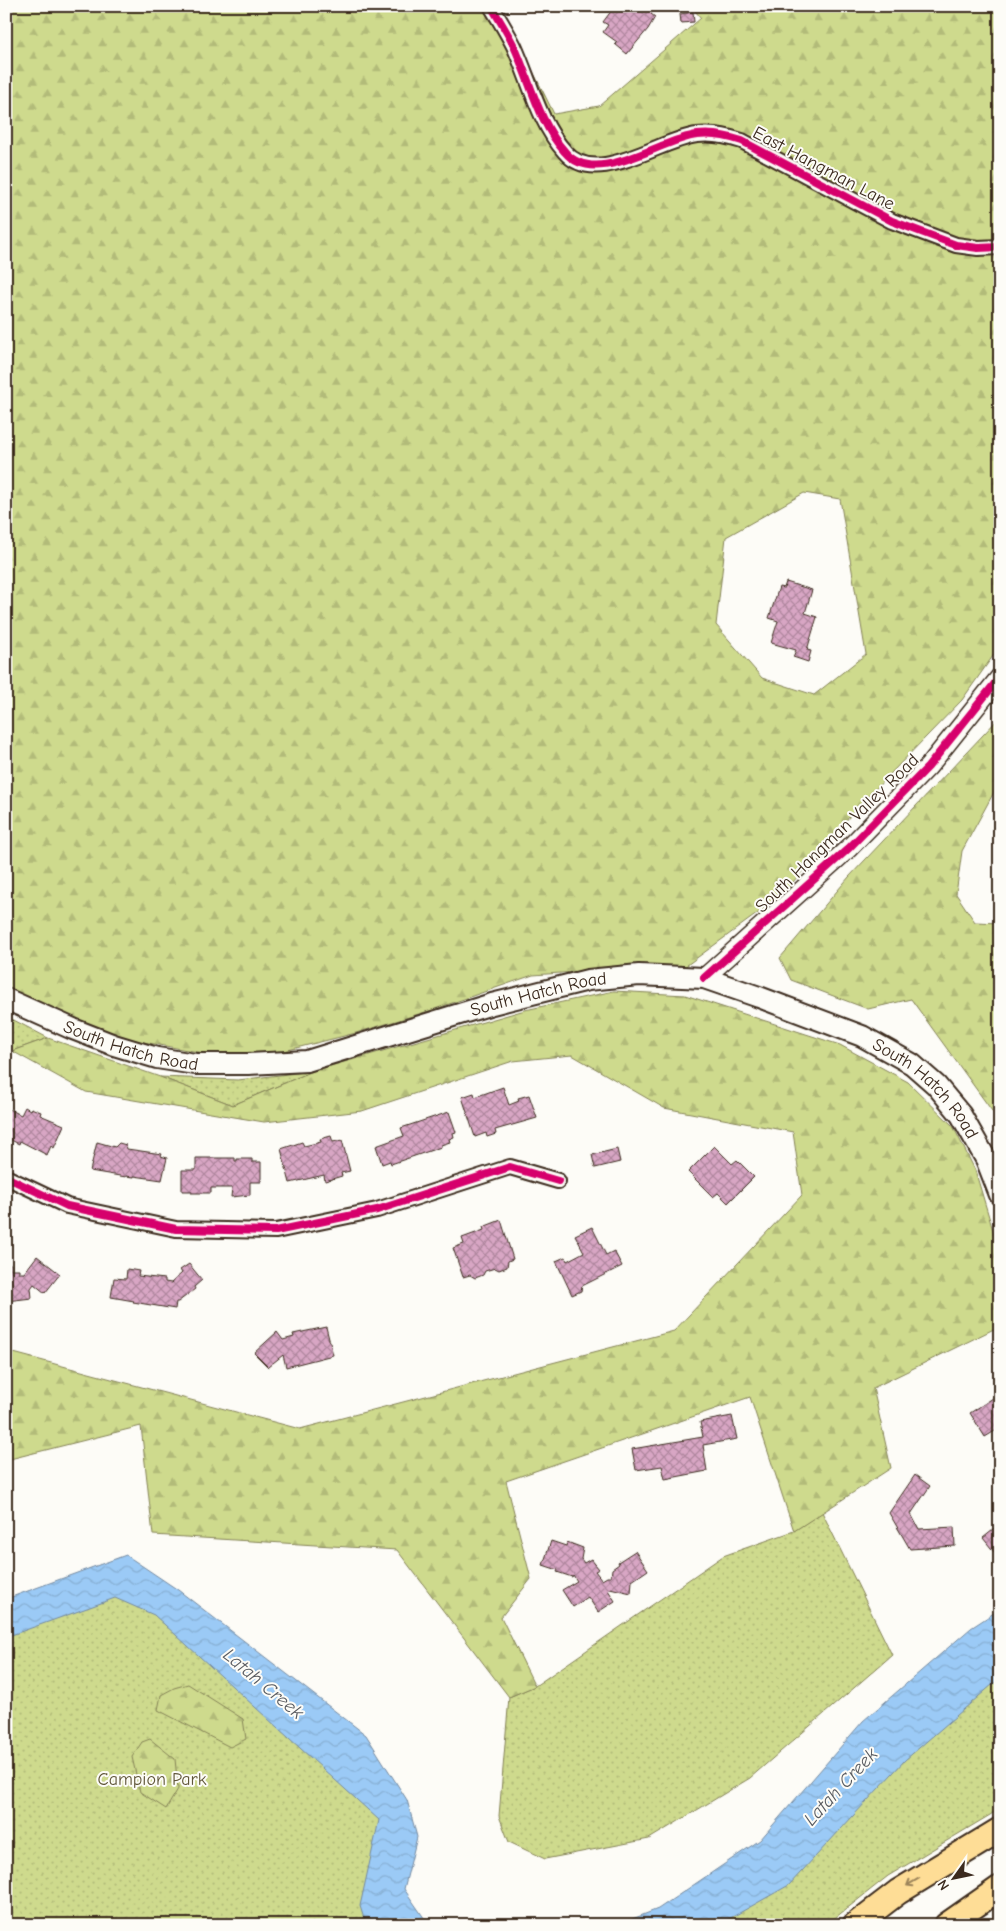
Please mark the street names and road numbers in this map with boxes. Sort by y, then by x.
street label: East Hangman Lane [749,122,898,215]
street label: South Hangman Valley Road [751,750,923,917]
street label: South Hatch Road [468,968,607,1021]
street label: South Hatch Road [60,1016,200,1075]
street label: South Hatch Road [869,1034,982,1143]

